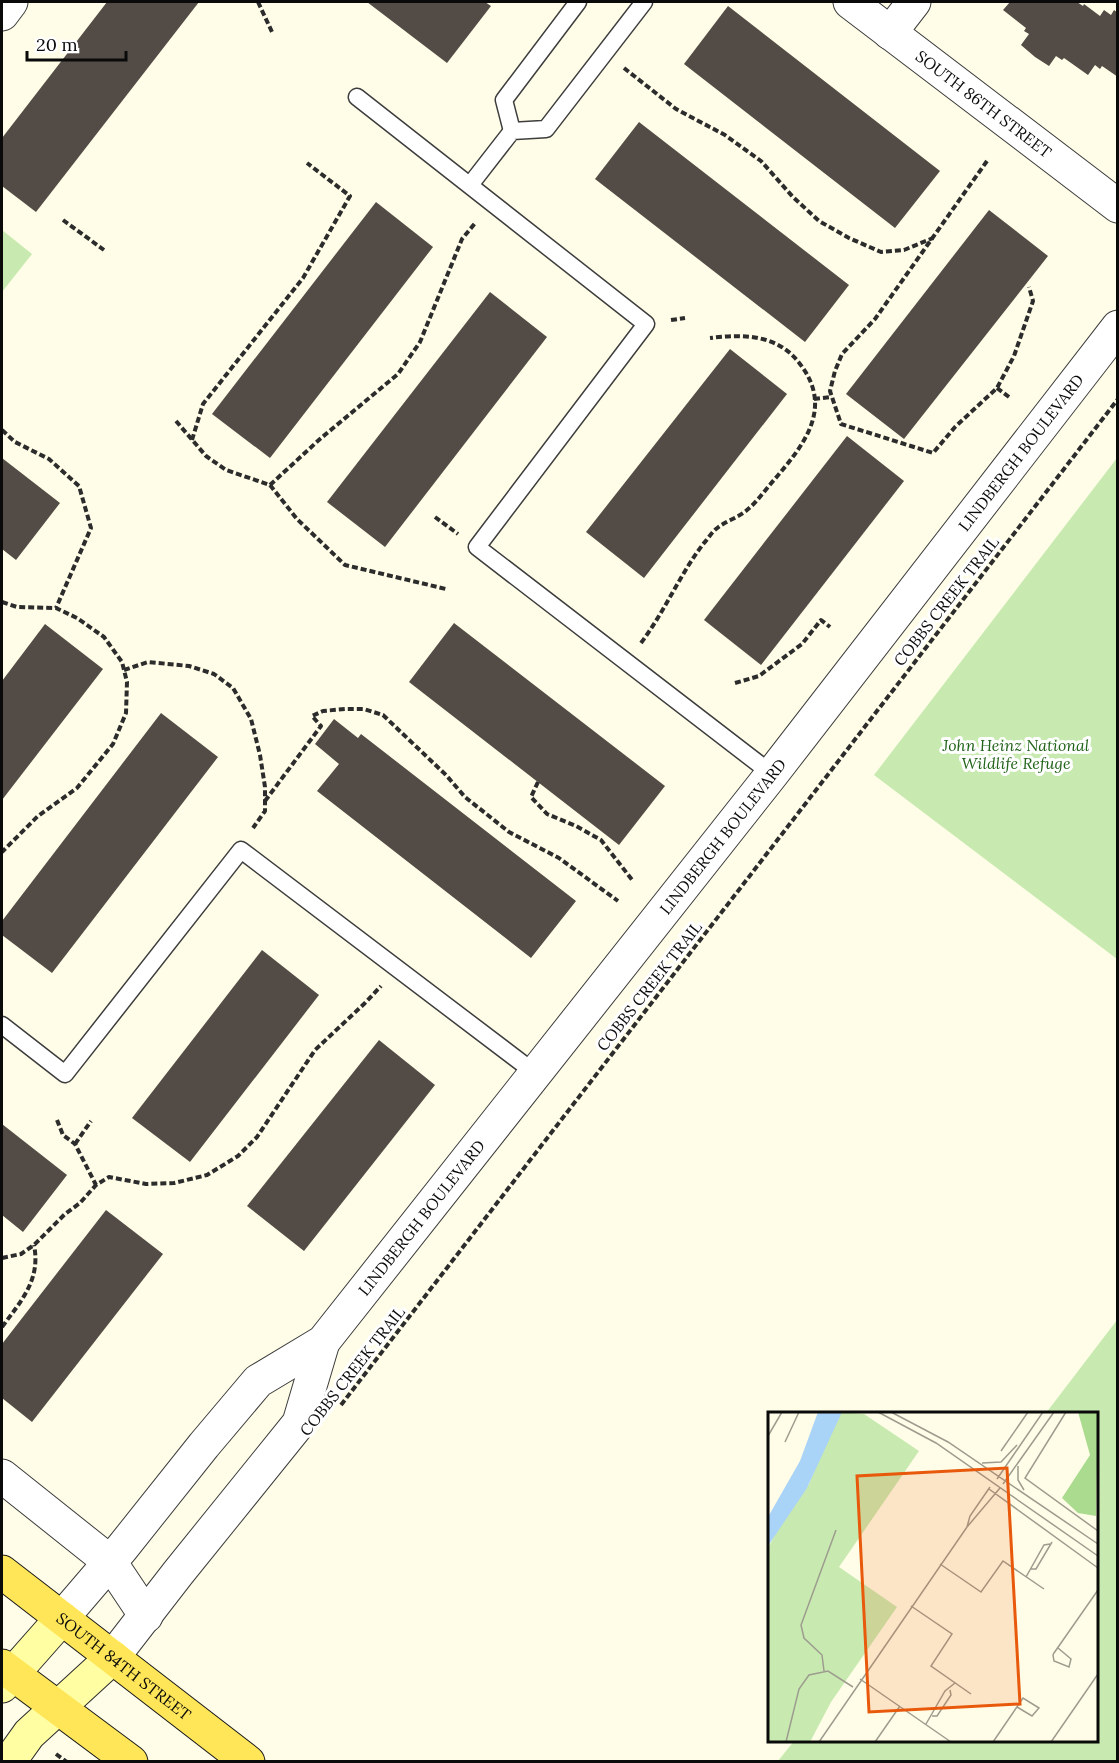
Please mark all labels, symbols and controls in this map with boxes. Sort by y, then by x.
scale bar [27,24,126,62]
text: 20 m [36,33,78,56]
street label: SOUTH 86TH STREET [912,46,1056,162]
street label: LINDBERGH BOULEVARD [954,370,1088,535]
street label: COBBS CREEK TRAIL [889,532,1003,670]
park label: John Heinz National Wildlife Refuge [942,735,1090,773]
street label: LINDBERGH BOULEVARD [655,754,790,918]
street label: COBBS CREEK TRAIL [592,917,706,1055]
street label: LINDBERGH BOULEVARD [354,1136,489,1299]
street label: COBBS CREEK TRAIL [295,1302,409,1440]
inset map [768,1412,1098,1742]
street label: SOUTH 84TH STREET [53,1608,195,1724]

